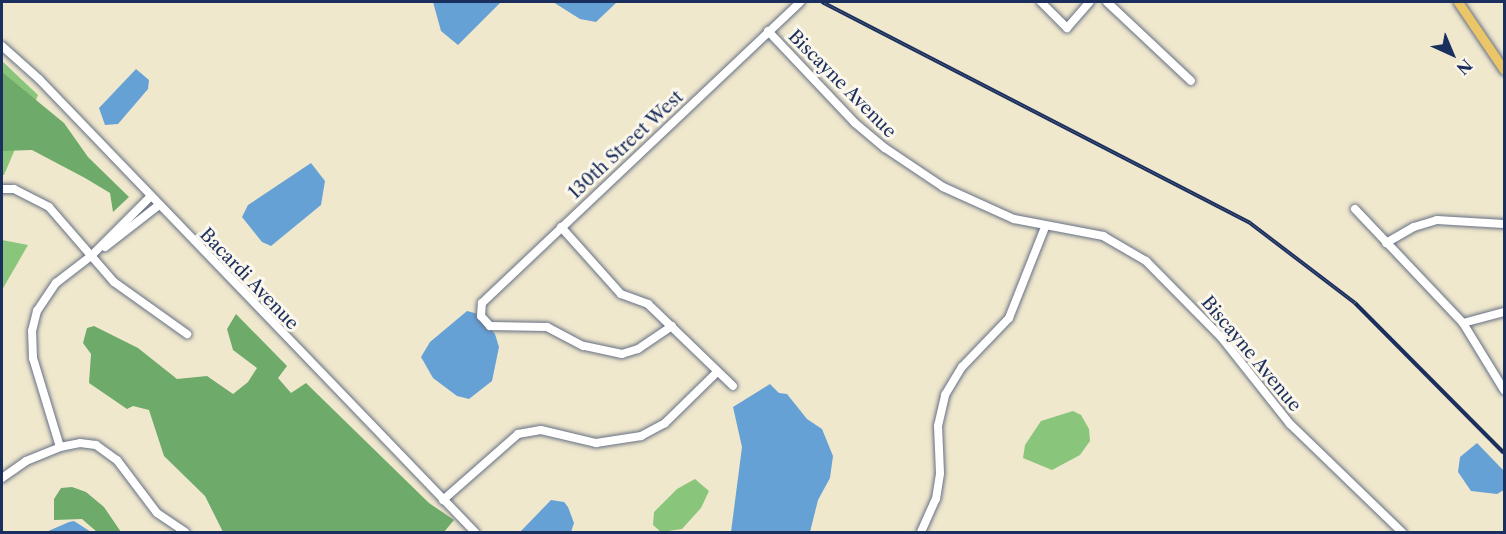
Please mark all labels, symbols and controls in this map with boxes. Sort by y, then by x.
north arrow [1422,24,1482,84]
street label: Biscayne Avenue [783,25,901,143]
text: N [1453,55,1476,79]
street label: 130th Street West [564,86,688,204]
street label: Bacardi Avenue [195,223,303,335]
street label: Biscayne Avenue [1196,292,1306,416]

